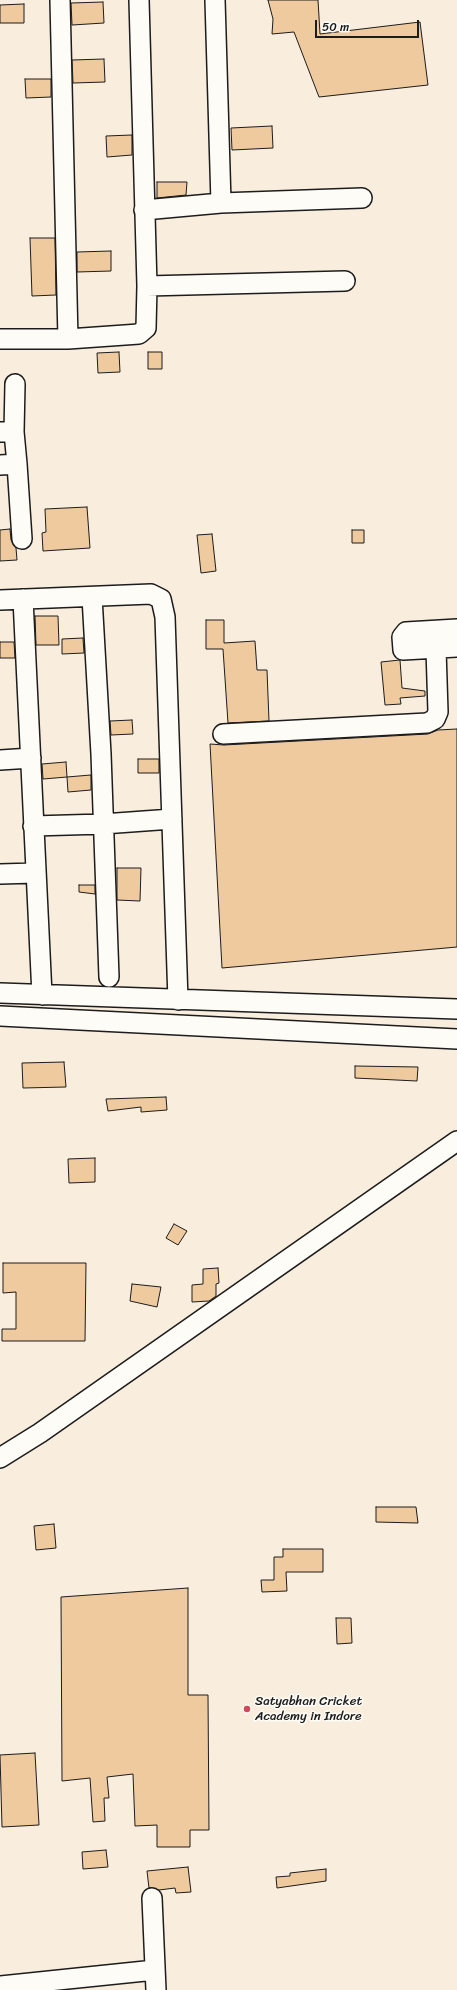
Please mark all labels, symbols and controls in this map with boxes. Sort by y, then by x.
scale bar [317,12,421,38]
text: 50 m [322,16,349,38]
place label: Satyabhan Cricket Academy in Indore [255,1694,362,1725]
marker: Satyabhan Cricket Academy in Indore [242,1704,252,1714]

